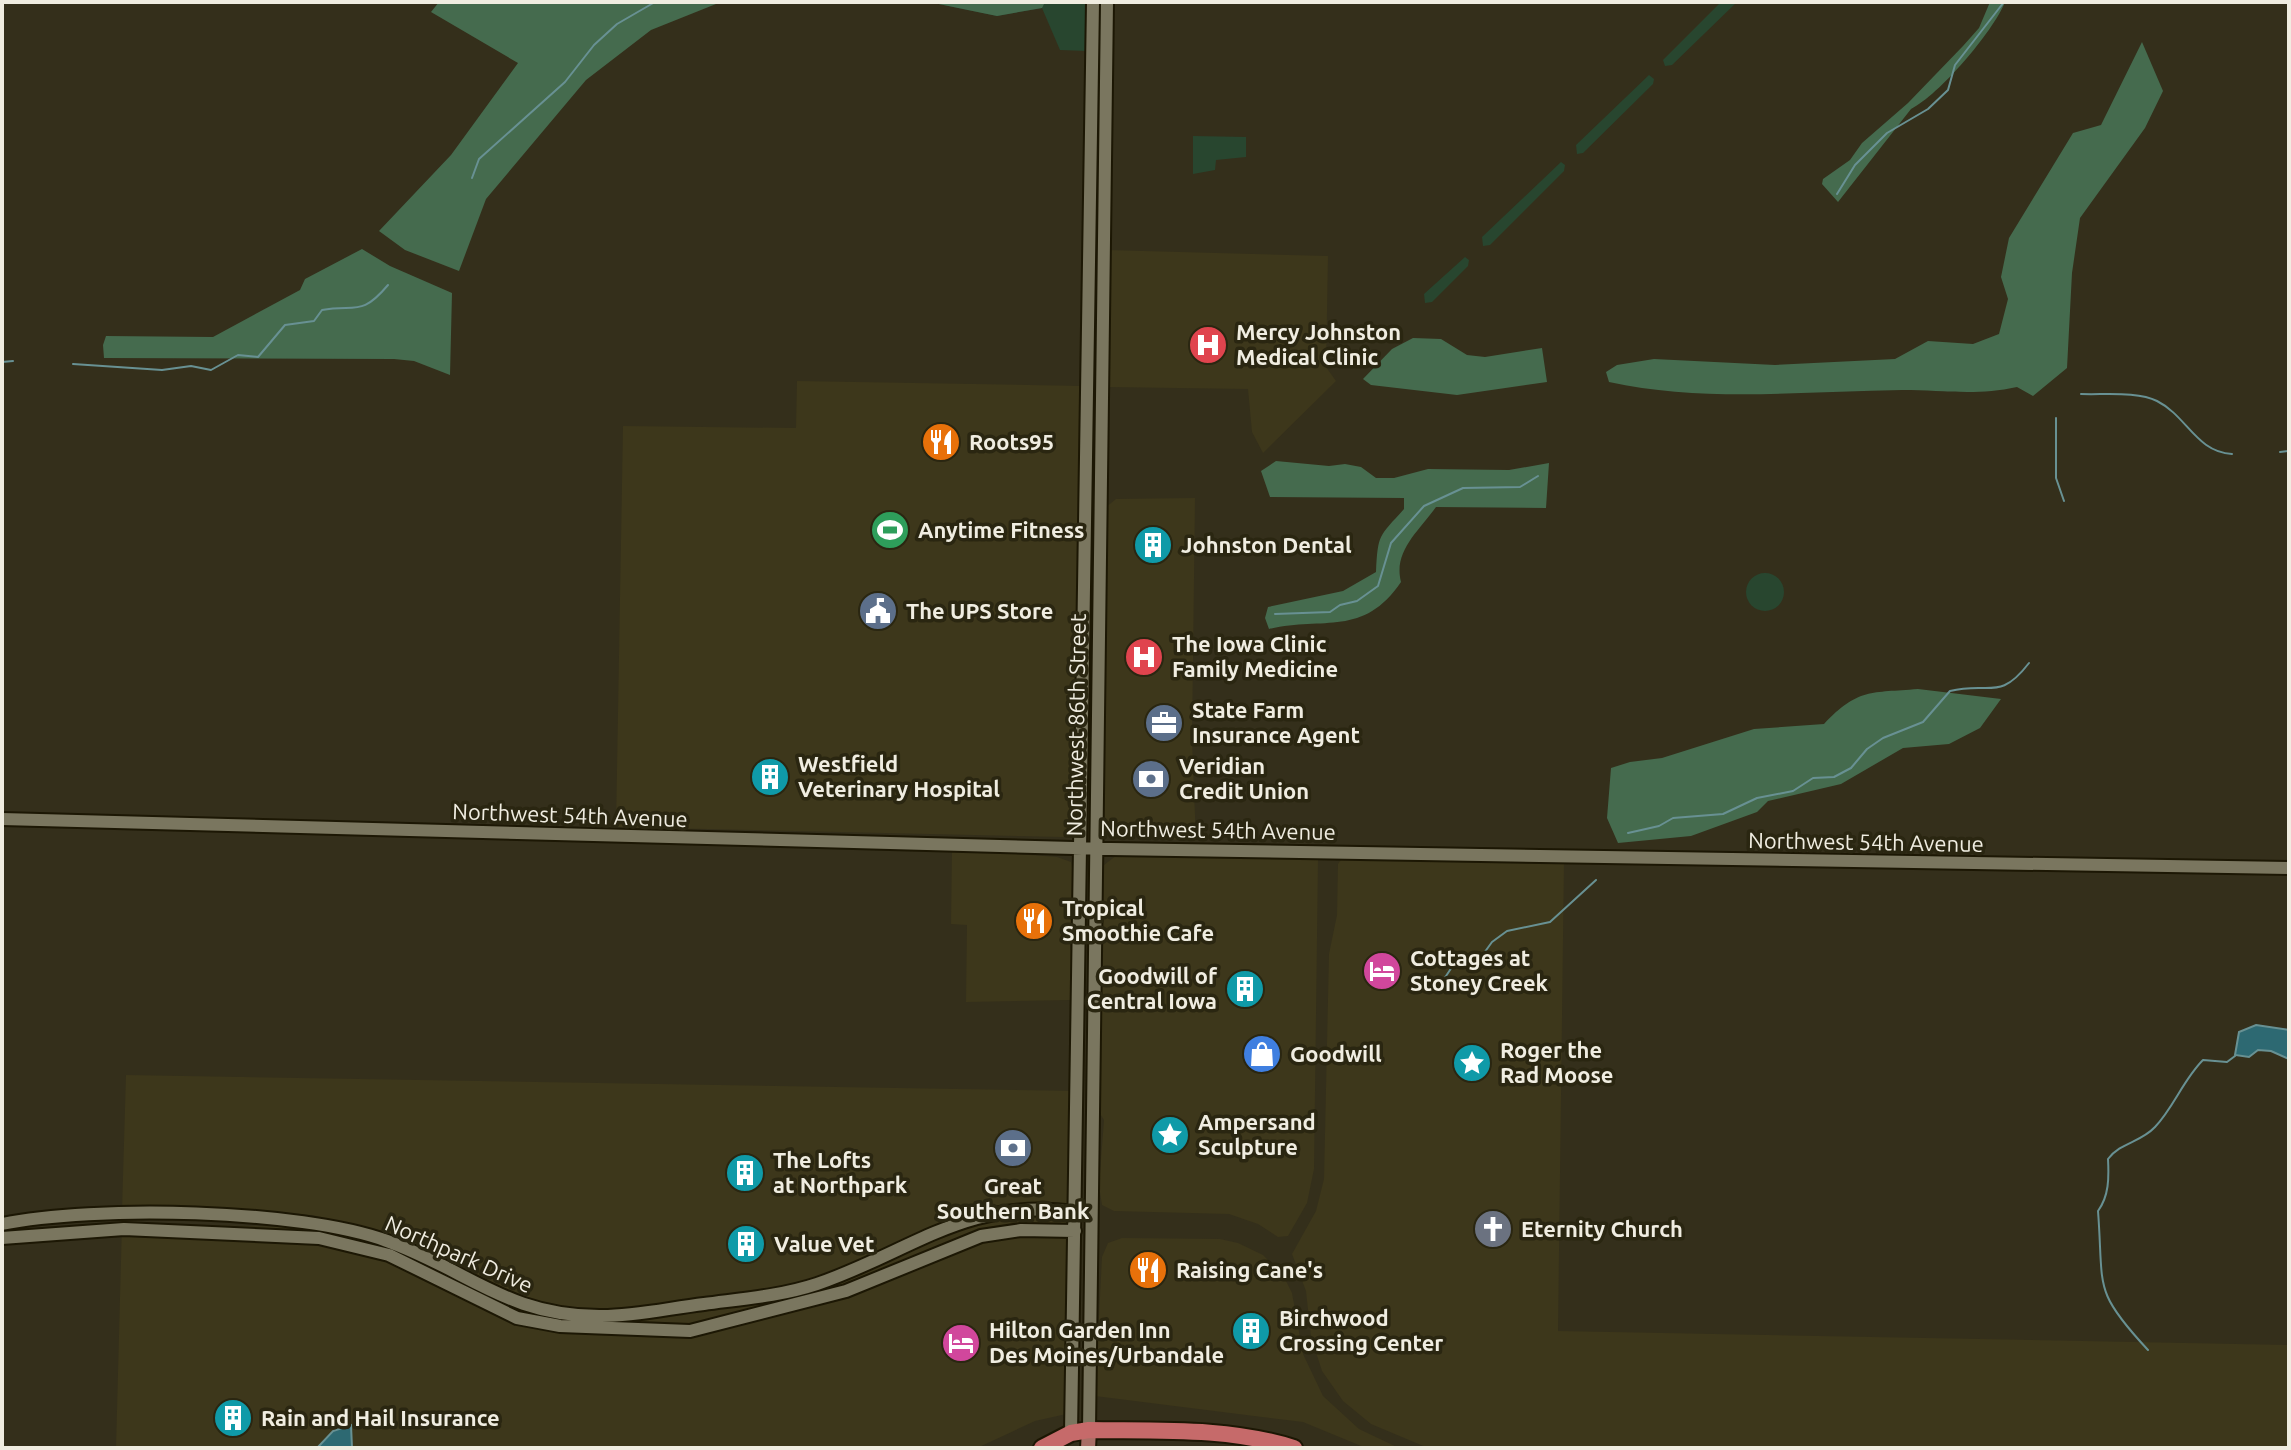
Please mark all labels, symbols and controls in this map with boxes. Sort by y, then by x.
place label: Mercy Johnston Medical Clinic [1236,319,1401,369]
hospital icon: Mercy Johnston Medical Clinic [1187,324,1229,366]
restaurant icon: Roots95 [920,421,962,463]
place label: Roots95 [969,429,1054,454]
sports icon: Anytime Fitness [869,509,911,551]
place label: Anytime Fitness [918,517,1084,542]
building icon: Johnston Dental [1132,524,1174,566]
place label: Johnston Dental [1181,532,1352,557]
public building icon: The UPS Store [857,590,899,632]
place label: The UPS Store [906,598,1053,623]
street label: Northwest 86th Street [1061,613,1090,837]
place label: The Iowa Clinic Family Medicine [1172,631,1338,681]
hospital icon: The Iowa Clinic Family Medicine [1123,636,1165,678]
place label: State Farm Insurance Agent [1192,697,1360,747]
office icon: State Farm Insurance Agent [1143,702,1185,744]
place label: Westfield Veterinary Hospital [798,751,1000,801]
place label: Veridian Credit Union [1179,753,1309,803]
building icon: Westfield Veterinary Hospital [749,756,791,798]
bank icon: Veridian Credit Union [1130,758,1172,800]
street label: Northwest 54th Avenue [452,798,688,831]
street label: Northwest 54th Avenue [1100,815,1336,844]
street label: Northwest 54th Avenue [1748,827,1984,856]
place label: Tropical Smoothie Cafe [1062,895,1214,945]
restaurant icon: Tropical Smoothie Cafe [1013,900,1055,942]
place label: Cottages at Stoney Creek [1410,945,1549,995]
hotel icon: Cottages at Stoney Creek [1361,950,1403,992]
place label: Goodwill of Central Iowa [1087,963,1218,1013]
building icon: Goodwill of Central Iowa [1224,968,1266,1010]
shop icon: Goodwill [1241,1033,1283,1075]
place label: Roger the Rad Moose [1500,1037,1613,1087]
place label: Goodwill [1290,1041,1382,1066]
place icon: Roger the Rad Moose [1451,1042,1493,1084]
place label: Ampersand Sculpture [1198,1109,1316,1159]
place icon: Ampersand Sculpture [1149,1114,1191,1156]
bank icon: Great Southern Bank [992,1127,1034,1169]
place label: The Lofts at Northpark [773,1147,908,1197]
building icon: The Lofts at Northpark [724,1152,766,1194]
place label: Great Southern Bank [937,1173,1090,1223]
church icon: Eternity Church [1472,1208,1514,1250]
street label: Northpark Drive [382,1210,537,1297]
place label: Eternity Church [1521,1216,1683,1241]
building icon: Value Vet [725,1223,767,1265]
place label: Value Vet [774,1231,874,1256]
restaurant icon: Raising Cane's [1127,1249,1169,1291]
place label: Raising Cane's [1176,1257,1323,1282]
place label: Birchwood Crossing Center [1279,1305,1443,1355]
building icon: Birchwood Crossing Center [1230,1310,1272,1352]
place label: Hilton Garden Inn Des Moines/Urbandale [989,1317,1224,1367]
hotel icon: Hilton Garden Inn Des Moines/Urbandale [940,1322,982,1364]
building icon: Rain and Hail Insurance [212,1397,254,1439]
place label: Rain and Hail Insurance [261,1405,500,1430]

